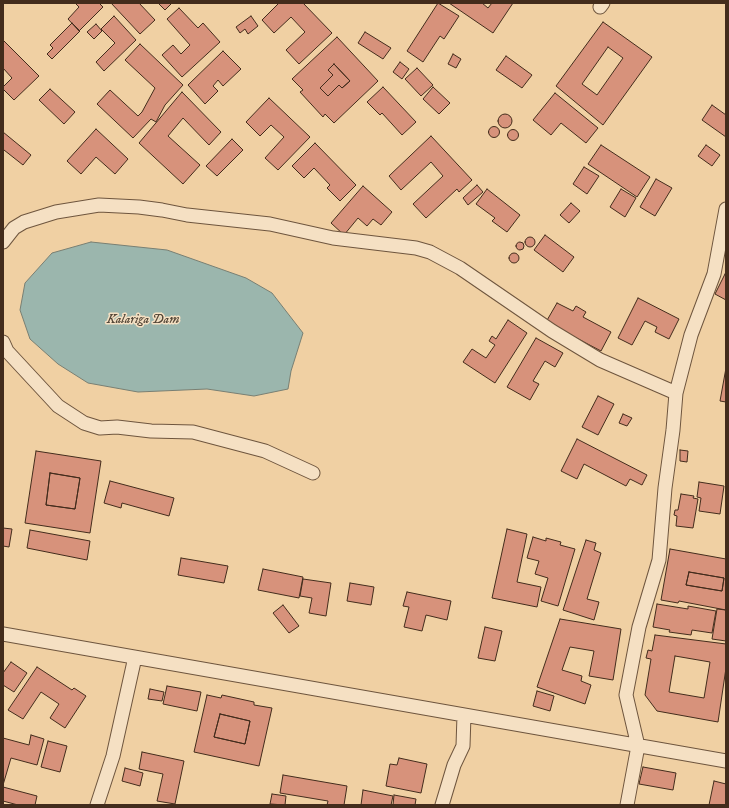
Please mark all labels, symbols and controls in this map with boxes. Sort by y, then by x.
water label: Kalariga Dam [107,312,179,328]

